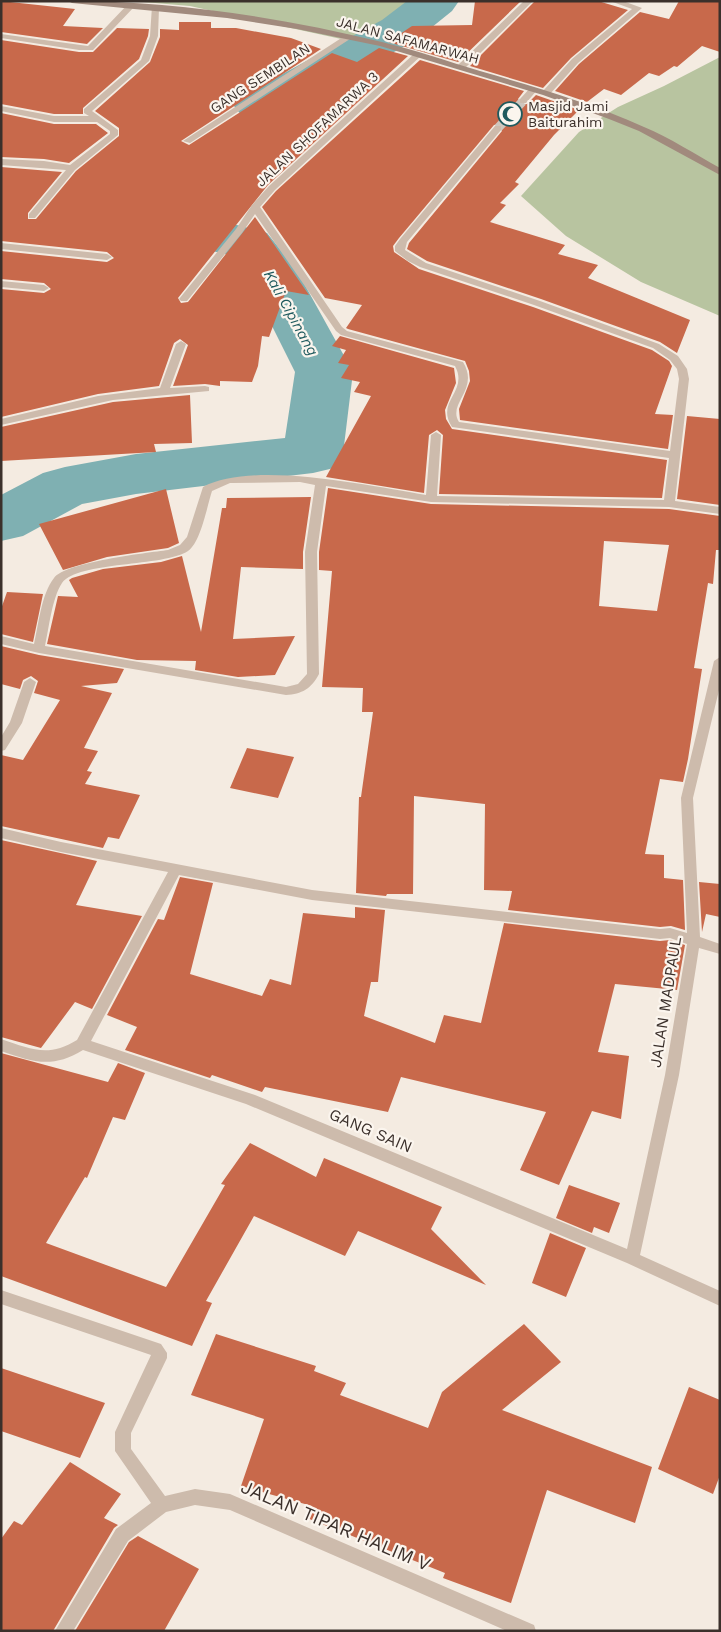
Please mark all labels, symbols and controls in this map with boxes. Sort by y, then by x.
street label: JALAN SAFAMARWAH [335,13,481,67]
street label: GANG SEMBILAN [207,40,313,116]
street label: JALAN SHOFAMARWA 3 [253,68,381,190]
place label: Masjid Jami Baiturahim [528,98,609,130]
mosque icon: Masjid Jami Baiturahim [497,101,523,127]
water label: Kali Cipinang [260,267,322,359]
street label: JALAN MADPAUL [646,935,685,1069]
street label: GANG SAIN [327,1105,415,1156]
street label: JALAN TIPAR HALIM V [237,1475,434,1576]

